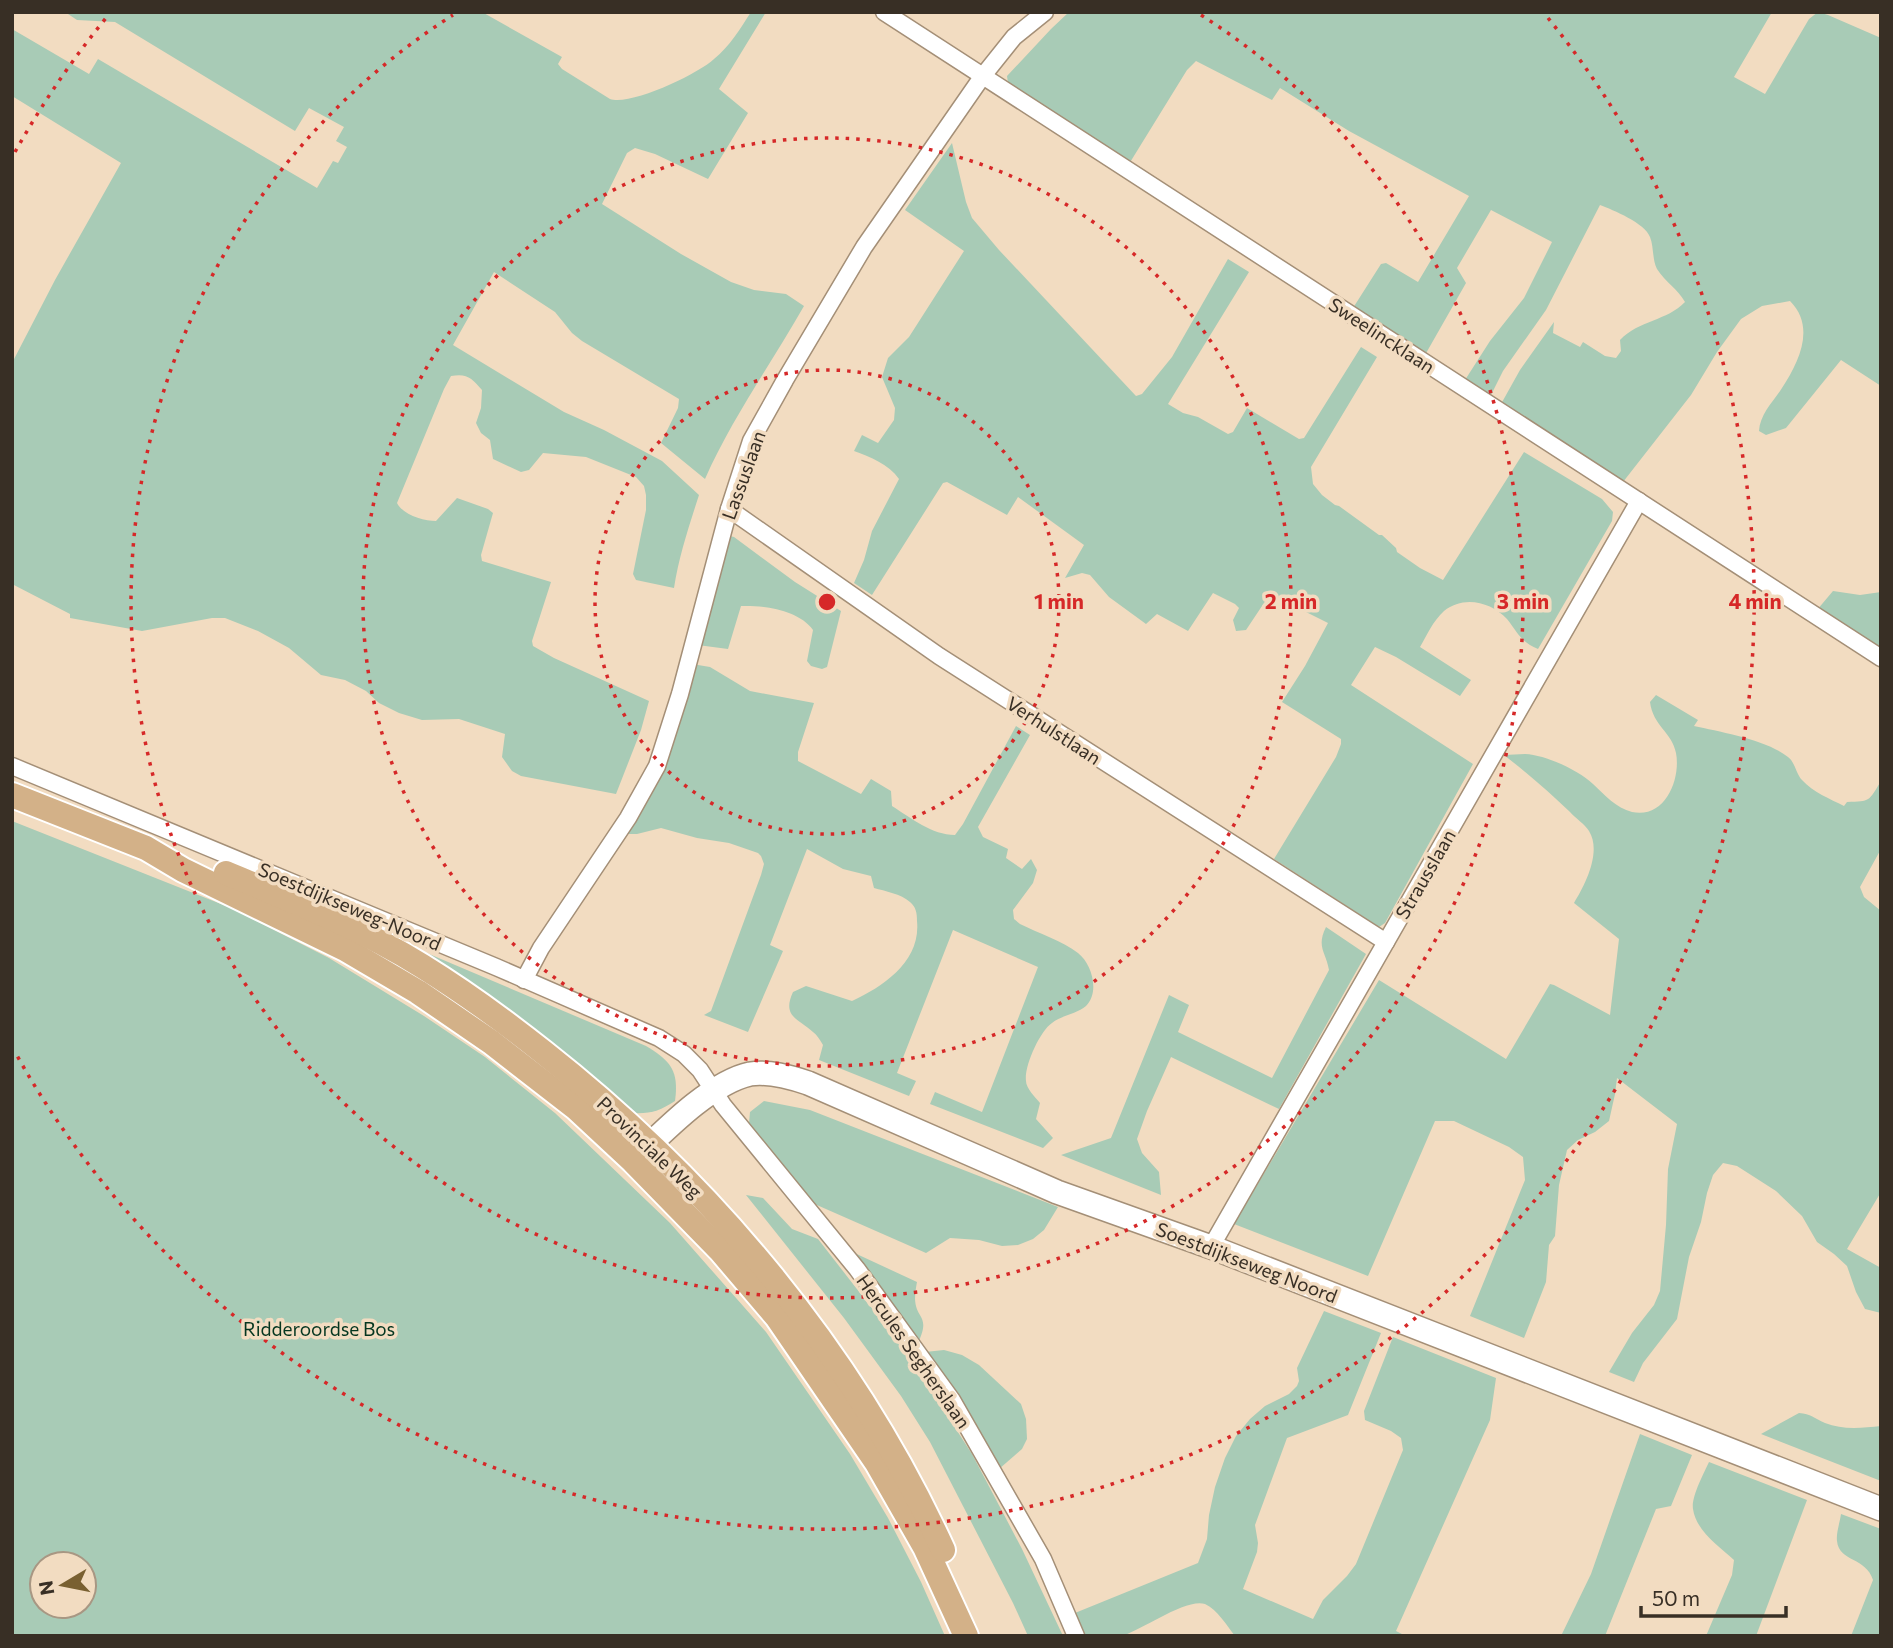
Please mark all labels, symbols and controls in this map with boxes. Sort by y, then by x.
street label: Sweelincklaan [1325,292,1439,378]
street label: Lassuslaan [716,427,770,523]
text: 1 min [1034,588,1084,613]
text: 2 min [1265,588,1317,613]
text: 3 min [1497,588,1549,613]
text: 4 min [1728,588,1782,613]
centre of rings [815,590,839,614]
street label: Verhulstlaan [1003,691,1105,769]
street label: Strausslaan [1390,825,1460,923]
street label: Soestdijkseweg-Noord [255,857,445,955]
street label: Provinciale Weg [593,1091,707,1203]
street label: Soestdijkseweg Noord [1153,1217,1341,1307]
street label: Hercules Segherslaan [852,1270,976,1432]
park label: Ridderoordse Bos [243,1317,395,1340]
north arrow [28,1550,98,1620]
scale bar [1641,1574,1786,1618]
text: N [33,1579,58,1597]
text: 50 m [1652,1585,1700,1610]

